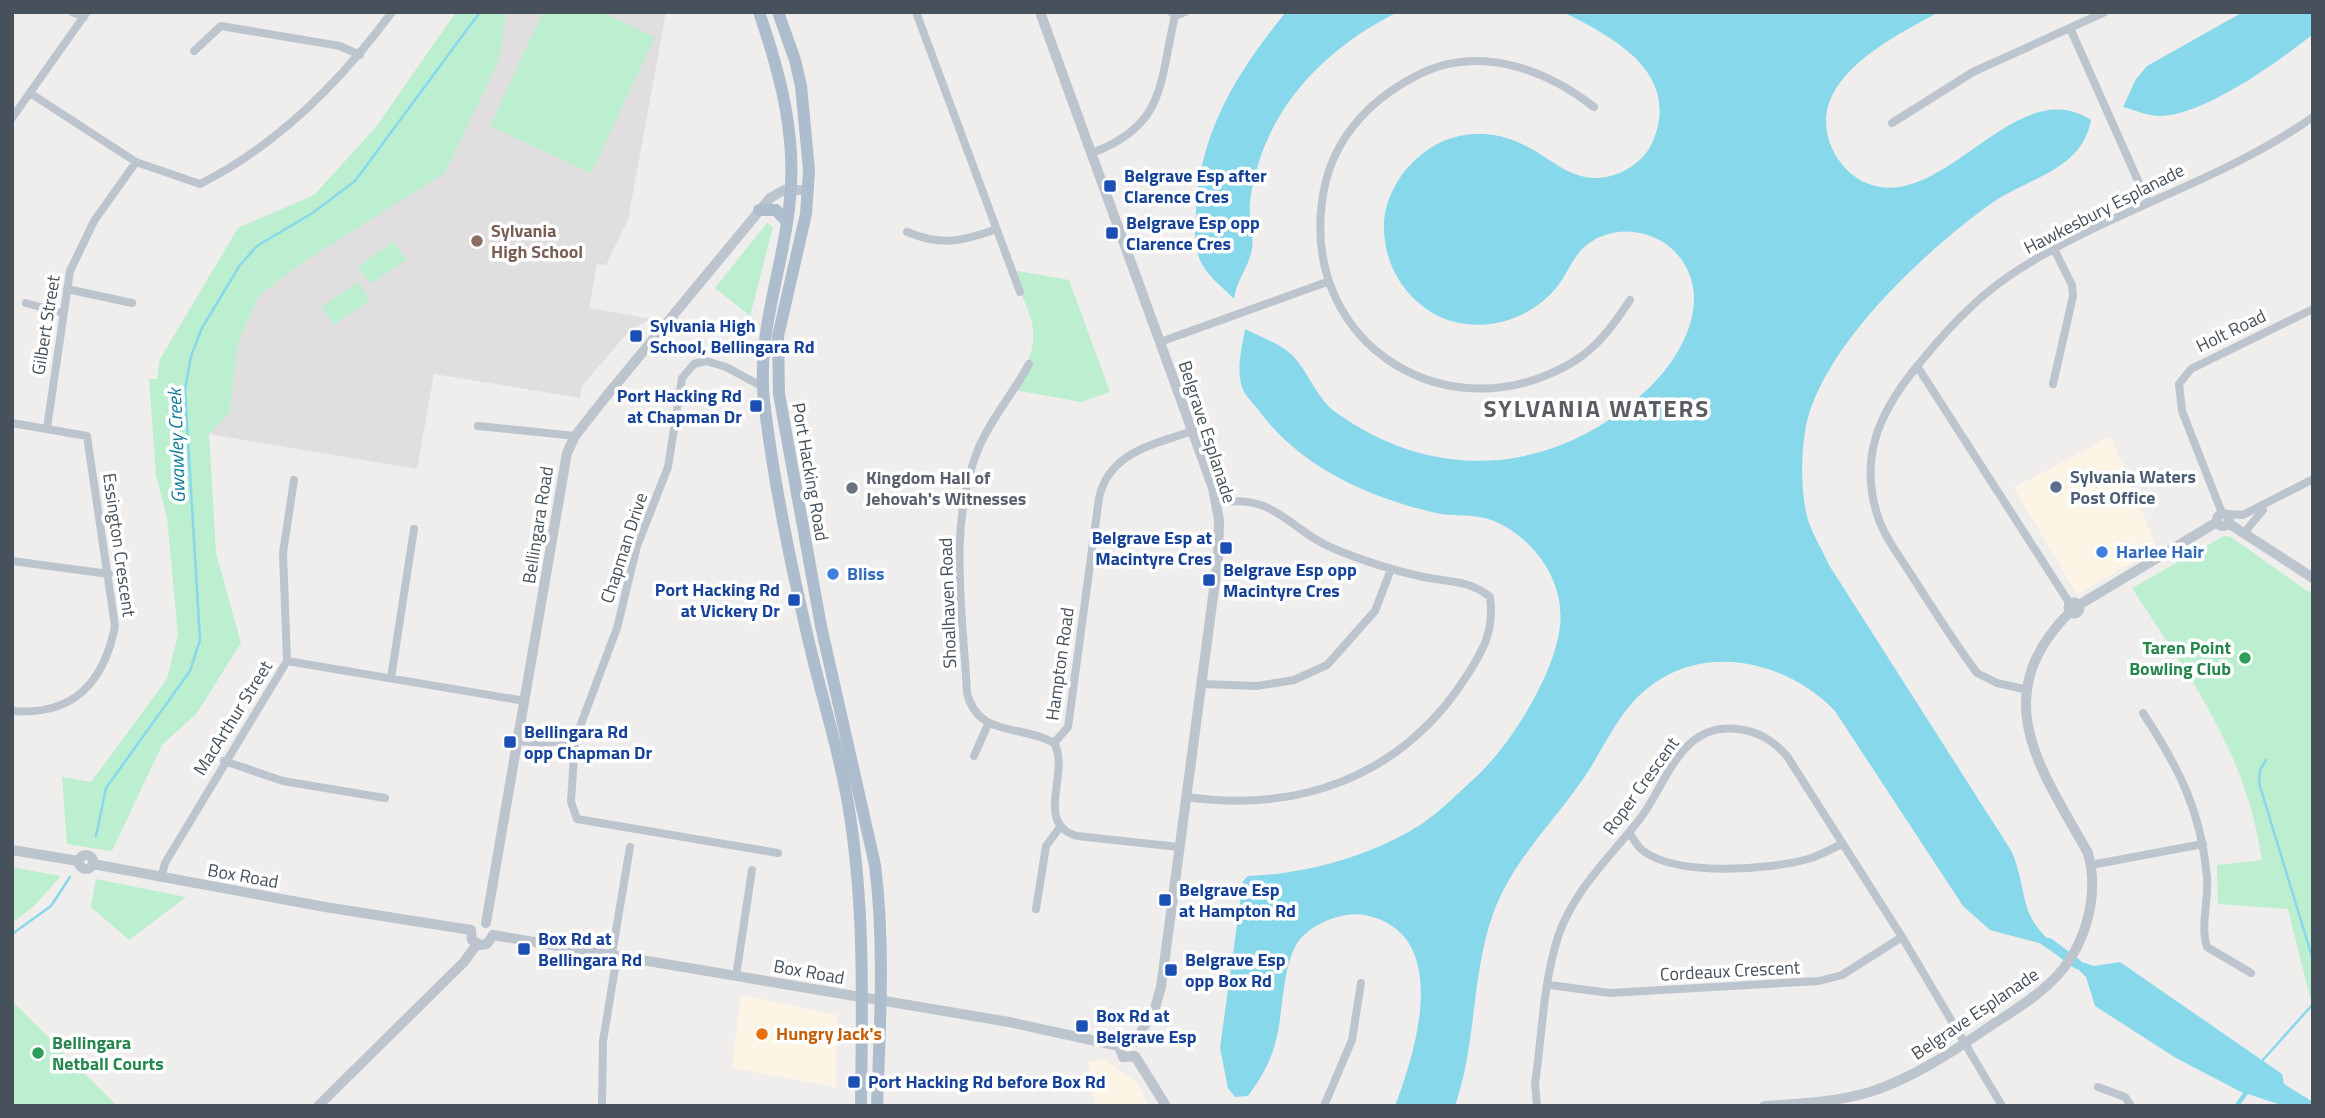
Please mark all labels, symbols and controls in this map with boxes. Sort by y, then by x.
street label: Hawkesbury Esplanade [2019,156,2189,261]
place label: Belgrave Esp after Clarence Cres [1124,162,1267,210]
marker: Belgrave Esp after Clarence Cres [1102,178,1118,194]
place label: Belgrave Esp opp Clarence Cres [1126,209,1260,257]
place label: Sylvania High School [491,217,583,265]
marker: Belgrave Esp opp Clarence Cres [1104,225,1120,241]
marker: Sylvania High School [469,233,485,249]
street label: Gilbert Street [24,272,67,377]
street label: Holt Road [2191,302,2270,359]
place label: Sylvania High School, Bellingara Rd [650,312,815,360]
marker: Sylvania High School, Bellingara Rd [628,328,644,344]
street label: Belgrave Esplanade [1172,357,1243,507]
place label: Port Hacking Rd at Chapman Dr [617,382,742,430]
water label: Gwawley Creek [159,386,192,504]
district label: SYLVANIA WATERS [1484,390,1710,426]
marker: Port Hacking Rd at Chapman Dr [748,398,764,414]
street label: Port Hacking Road [785,401,836,543]
place label: Sylvania Waters Post Office [2070,463,2196,511]
street label: Bellingara Road [515,464,560,586]
place label: Kingdom Hall of Jehovah's Witnesses [866,464,1026,512]
street label: Essington Crescent [96,471,143,619]
marker: Sylvania Waters Post Office [2048,479,2064,495]
marker: Kingdom Hall of Jehovah's Witnesses [844,480,860,496]
street label: Chapman Drive [593,489,654,607]
place label: Belgrave Esp at Macintyre Cres [1092,524,1212,572]
street label: Shoalhaven Road [932,537,963,669]
place label: Harlee Hair [2116,538,2204,565]
marker: Belgrave Esp at Macintyre Cres [1218,540,1234,556]
marker: Harlee Hair [2094,544,2110,560]
place label: Belgrave Esp opp Macintyre Cres [1223,556,1357,604]
place label: Bliss [847,560,884,587]
marker: Bliss [825,566,841,582]
marker: Belgrave Esp opp Macintyre Cres [1201,572,1217,588]
place label: Port Hacking Rd at Vickery Dr [655,576,780,624]
marker: Port Hacking Rd at Vickery Dr [786,592,802,608]
street label: Hampton Road [1038,606,1081,722]
place label: Taren Point Bowling Club [2129,634,2231,682]
marker: Taren Point Bowling Club [2237,650,2253,666]
street label: MacArthur Street [186,654,279,780]
place label: Bellingara Rd opp Chapman Dr [524,718,653,766]
street label: Roper Crescent [1596,731,1686,840]
marker: Bellingara Rd opp Chapman Dr [502,734,518,750]
street label: Box Road [206,856,281,895]
place label: Belgrave Esp at Hampton Rd [1179,876,1296,924]
marker: Belgrave Esp at Hampton Rd [1157,892,1173,908]
place label: Box Rd at Bellingara Rd [538,925,642,973]
marker: Box Rd at Bellingara Rd [516,941,532,957]
place label: Belgrave Esp opp Box Rd [1185,946,1286,994]
street label: Box Road [772,952,847,991]
street label: Cordeaux Crescent [1659,953,1801,988]
street label: Belgrave Esplanade [1906,961,2044,1066]
marker: Belgrave Esp opp Box Rd [1163,962,1179,978]
place label: Box Rd at Belgrave Esp [1096,1002,1197,1050]
marker: Box Rd at Belgrave Esp [1074,1018,1090,1034]
place label: Hungry Jack's [776,1020,882,1047]
marker: Hungry Jack's [754,1026,770,1042]
place label: Bellingara Netball Courts [52,1029,164,1077]
marker: Bellingara Netball Courts [30,1045,46,1061]
place label: Port Hacking Rd before Box Rd [868,1068,1106,1095]
marker: Port Hacking Rd before Box Rd [846,1074,862,1090]

